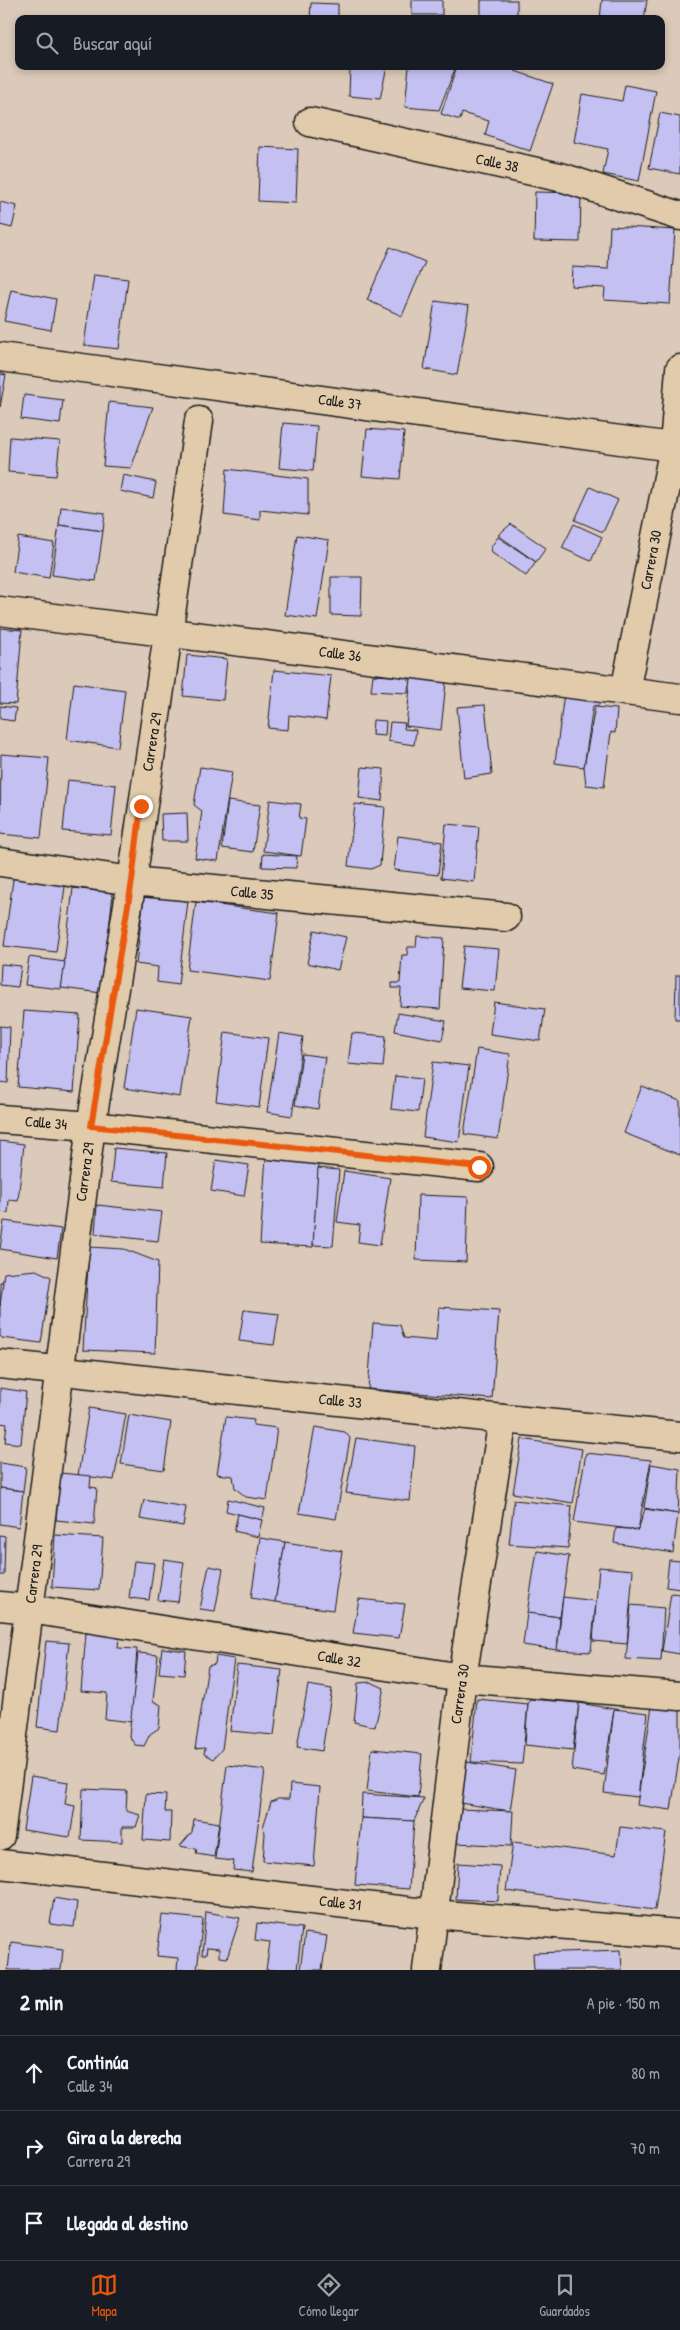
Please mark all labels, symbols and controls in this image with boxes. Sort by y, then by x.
search box [15,15,665,70]
icon: search [33,29,61,57]
text: Buscar aquí [73,30,152,56]
street label: Calle 38 [474,148,520,177]
street label: Calle 37 [317,388,363,415]
street label: Carrera 30 [634,528,667,591]
street label: Calle 36 [318,640,363,667]
street label: Carrera 29 [136,711,167,773]
route end [130,795,153,818]
street label: Calle 35 [230,880,275,905]
street label: Calle 34 [24,1110,68,1135]
street label: Carrera 29 [70,1141,99,1203]
route start [468,1156,491,1179]
street label: Calle 33 [317,1388,363,1413]
street label: Carrera 29 [19,1543,48,1605]
street label: Calle 32 [316,1645,362,1672]
street label: Carrera 30 [445,1662,474,1725]
street label: Calle 31 [318,1890,362,1915]
text: 2 min [20,1988,63,2017]
text: A pie · 150 m [587,1992,660,2014]
text: Continúa [67,2049,128,2075]
icon: ahead [20,2059,48,2087]
text: 80 m [631,2062,660,2084]
text: Calle 34 [67,2075,112,2097]
text: Gira a la derecha [67,2124,181,2150]
icon: right [20,2134,48,2162]
text: 70 m [630,2137,660,2159]
text: Carrera 29 [67,2150,130,2172]
icon: arrive [20,2209,48,2237]
text: Llegada al destino [67,2210,188,2236]
tab: Mapa [90,2271,118,2320]
tab: Cómo llegar [298,2271,359,2320]
tab: Guardados [539,2271,590,2320]

